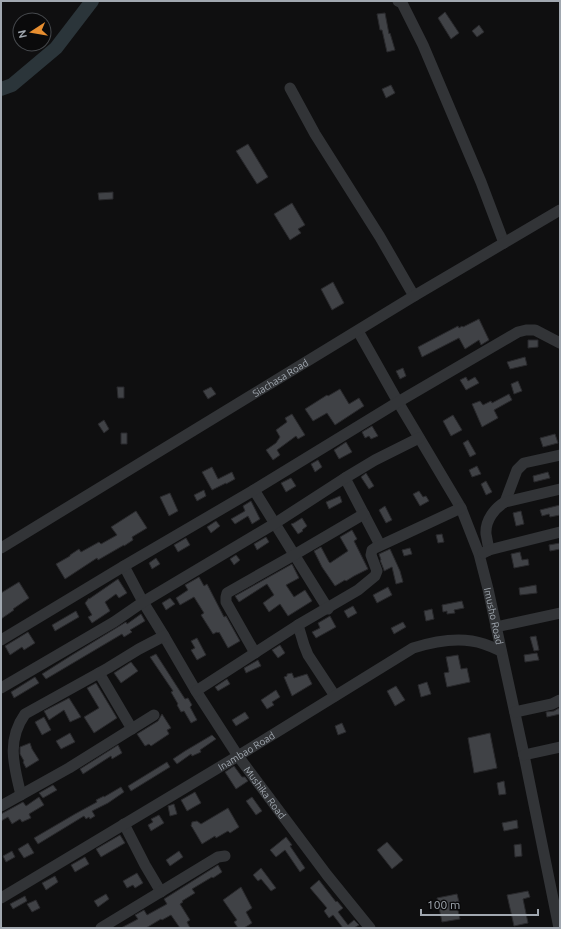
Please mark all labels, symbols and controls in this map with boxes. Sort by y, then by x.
north arrow [12,12,52,52]
text: N [15,29,29,39]
street label: Siachasa Road [251,357,310,399]
street label: Imusho Road [482,586,505,646]
street label: Inambao Road [216,730,277,773]
street label: Mushika Road [242,764,288,821]
scale bar [421,891,538,917]
text: 100 m [427,898,460,911]

